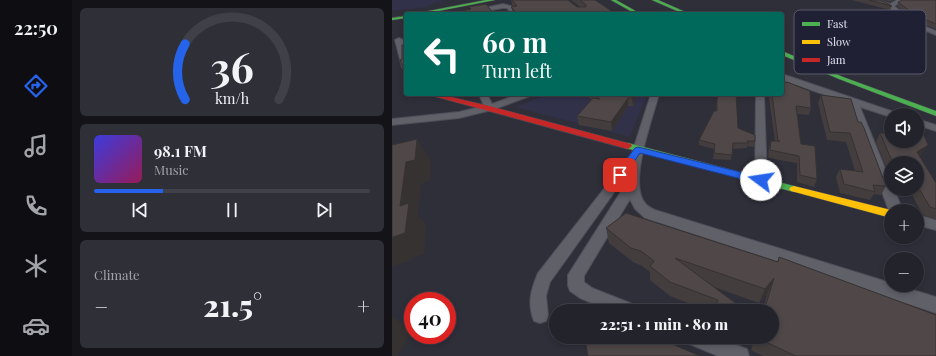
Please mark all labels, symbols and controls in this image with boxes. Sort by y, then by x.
legend [794,10,926,74]
text: 22:50 [14,16,58,40]
text: Fast [827,16,847,31]
text: 60 m [482,23,548,60]
icon: left [416,28,468,80]
text: Slow [827,34,851,49]
text: 36 [210,38,254,93]
text: Jam [826,52,846,67]
text: Turn left [482,59,552,83]
icon: directions [22,72,50,100]
text: km/h [215,89,250,108]
map controls [884,108,924,292]
button: sound [884,108,924,148]
icon: music [22,132,50,160]
text: 98.1 FM [154,141,207,161]
button: layers [884,156,924,196]
pin [603,158,637,192]
position arrow [740,159,782,201]
text: Music [154,161,189,178]
icon: arrive [609,164,631,186]
icon: phone [22,192,50,220]
icon: previous [129,199,151,221]
icon: pause [221,199,243,221]
icon: next [313,199,335,221]
button: + [884,204,924,244]
icon: climate [22,252,50,280]
button: − [884,252,924,292]
text: Climate [94,266,140,283]
text: 21.5° [203,285,262,325]
text: − [94,291,108,321]
text: + [357,291,370,321]
speed limit sign: 40 [404,292,456,344]
icon: car [22,312,50,340]
text: 22:51 · 1 min · 80 m [600,314,728,334]

